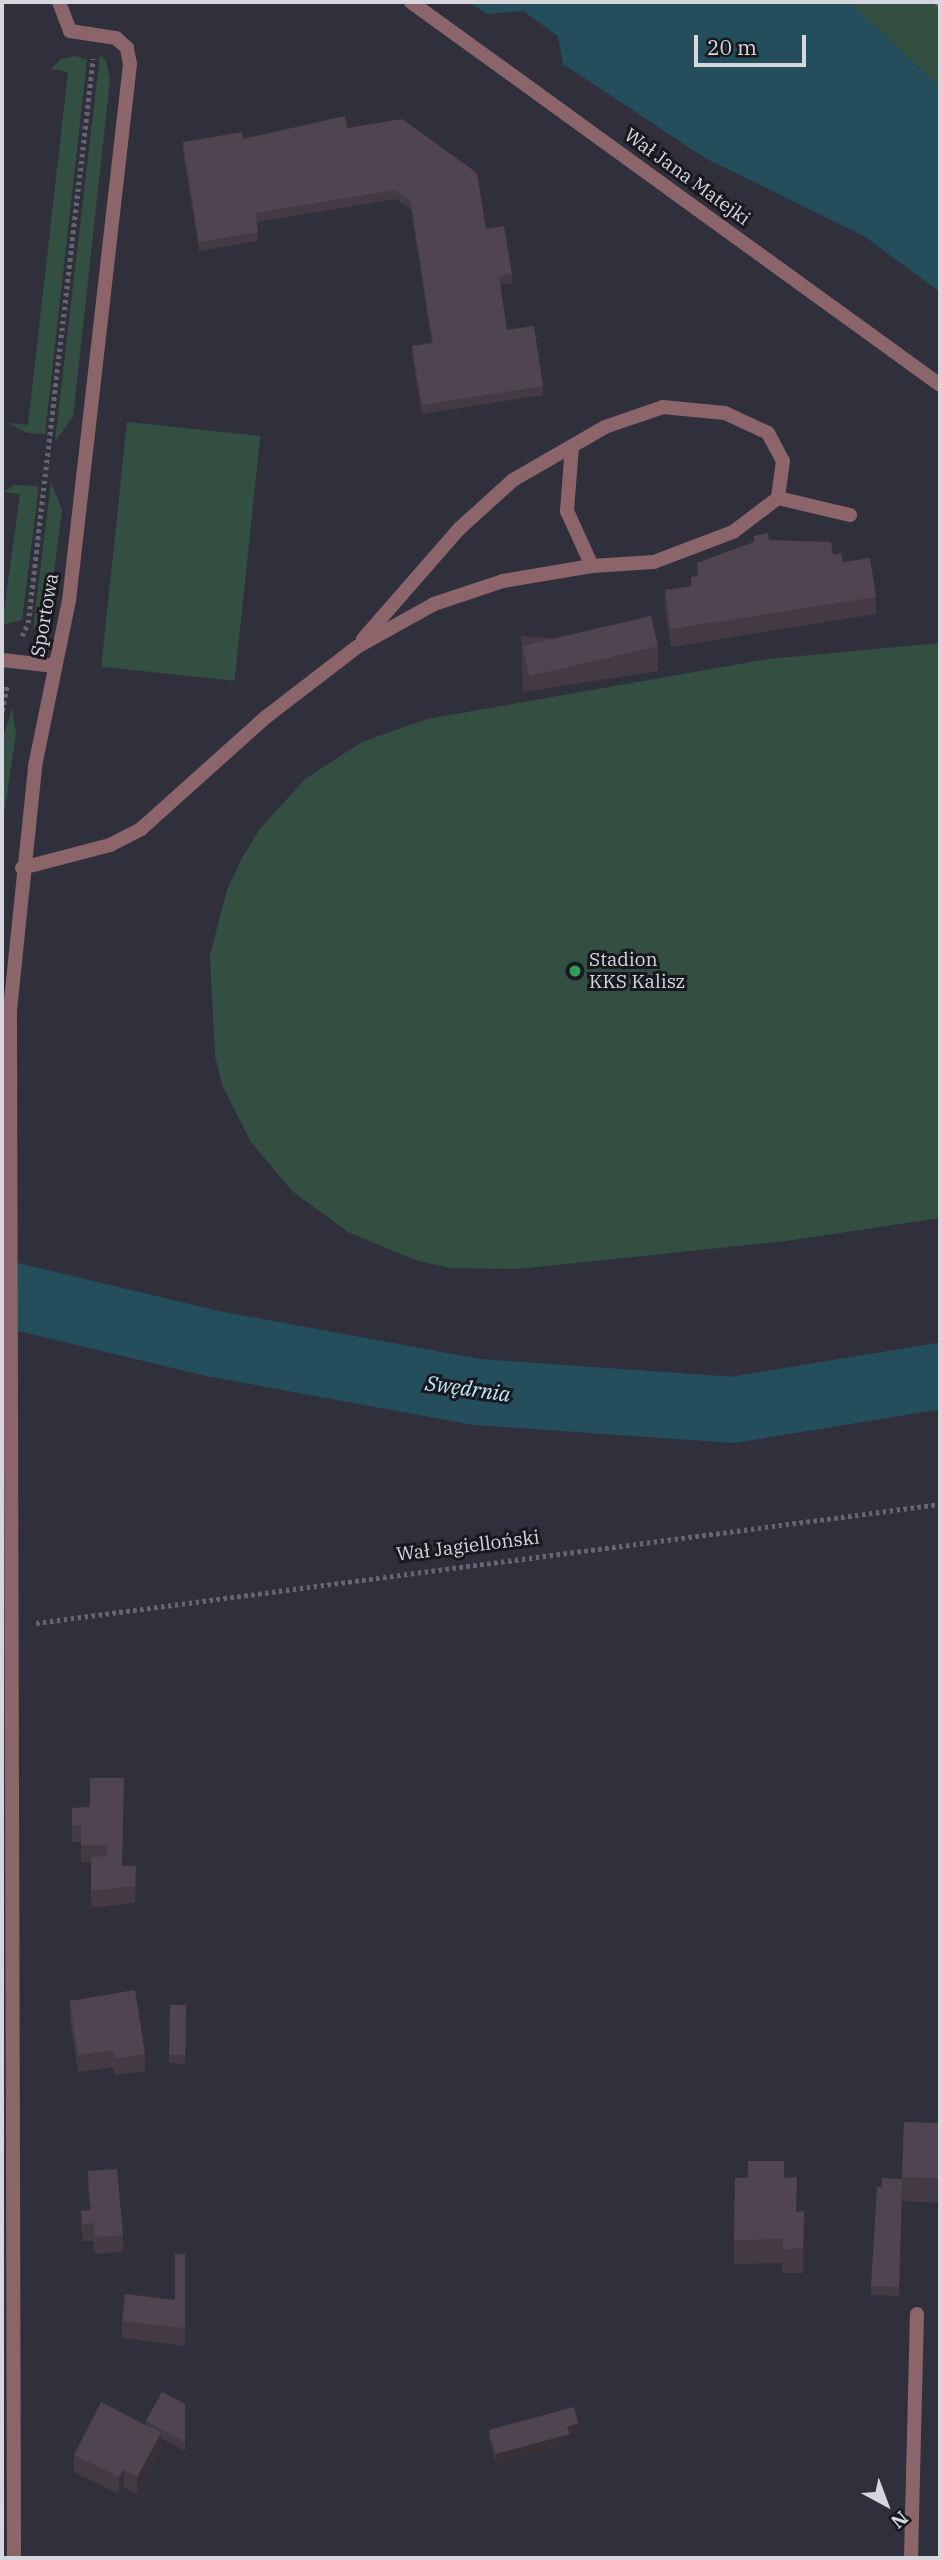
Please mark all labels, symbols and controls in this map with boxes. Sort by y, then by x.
scale bar [697,21,809,65]
text: 20 m [707,33,757,61]
street label: Wał Jana Matejki [620,124,754,230]
street label: Sportowa [26,571,64,659]
place label: Stadion KKS Kalisz [589,949,685,993]
marker: Stadion KKS Kalisz [567,963,583,979]
water label: Swędrnia [424,1370,512,1406]
street label: Wał Jagielloński [395,1526,541,1566]
north arrow [851,2469,921,2539]
text: N [886,2506,913,2534]

